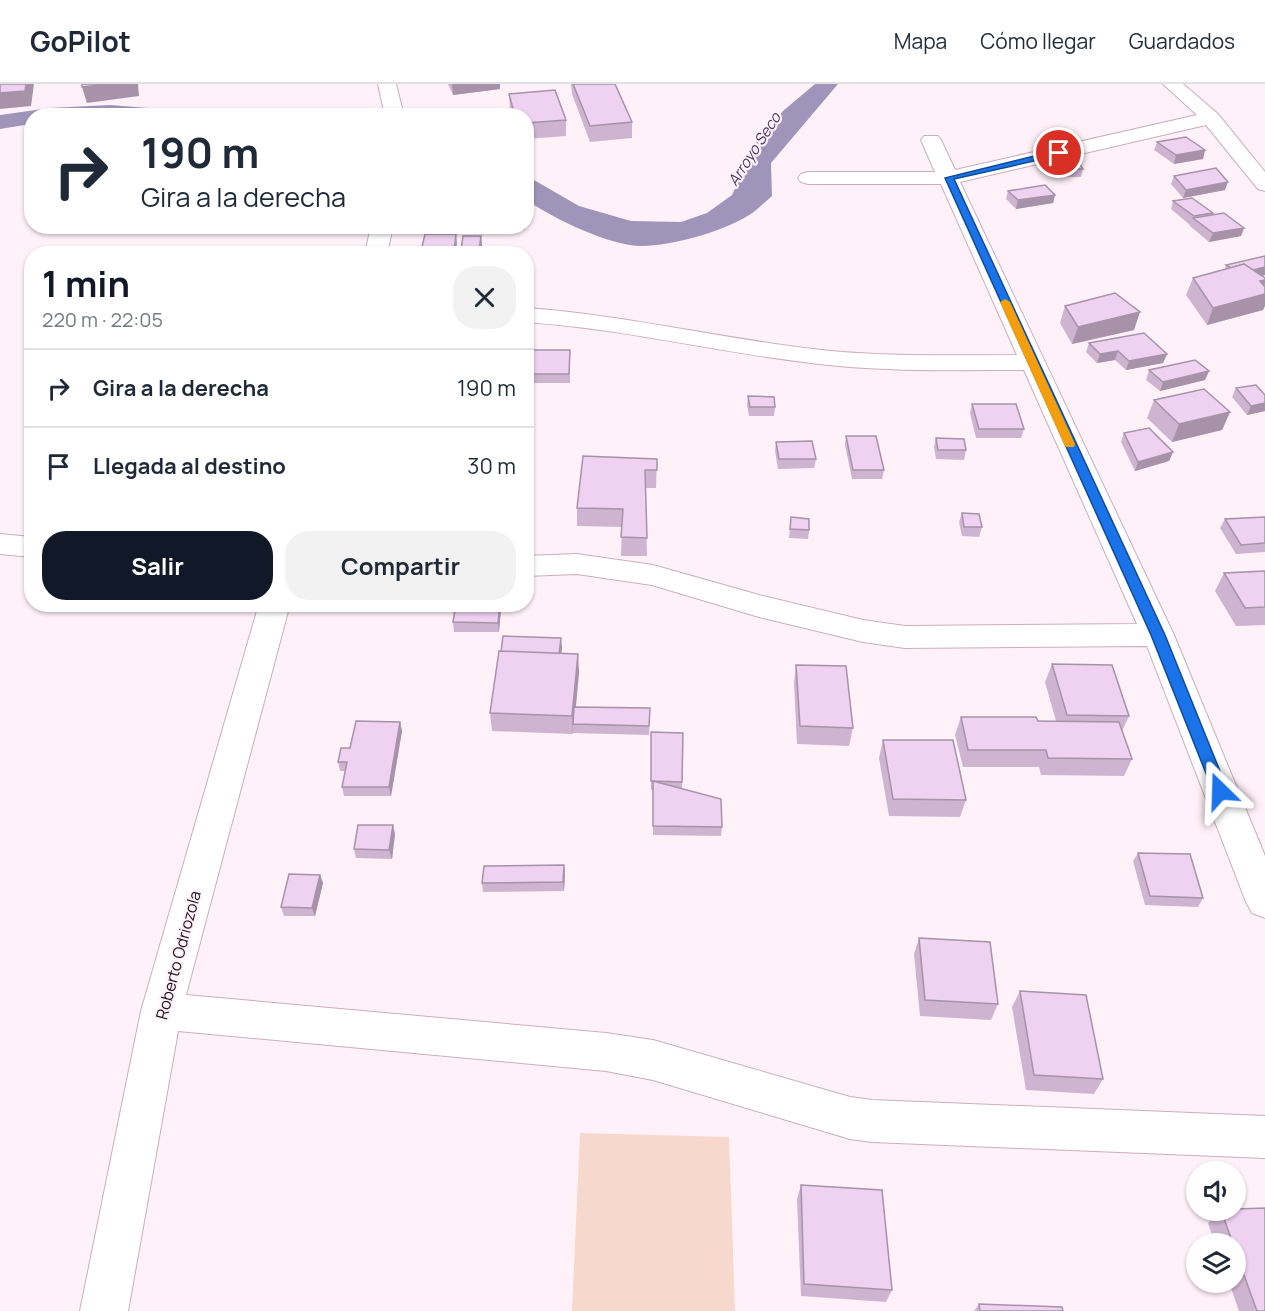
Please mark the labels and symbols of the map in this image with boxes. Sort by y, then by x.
water label: Arroyo Seco [723,107,786,190]
pin [1033,127,1084,178]
position arrow [1188,759,1252,823]
street label: Roberto Odriozola [150,888,206,1022]

